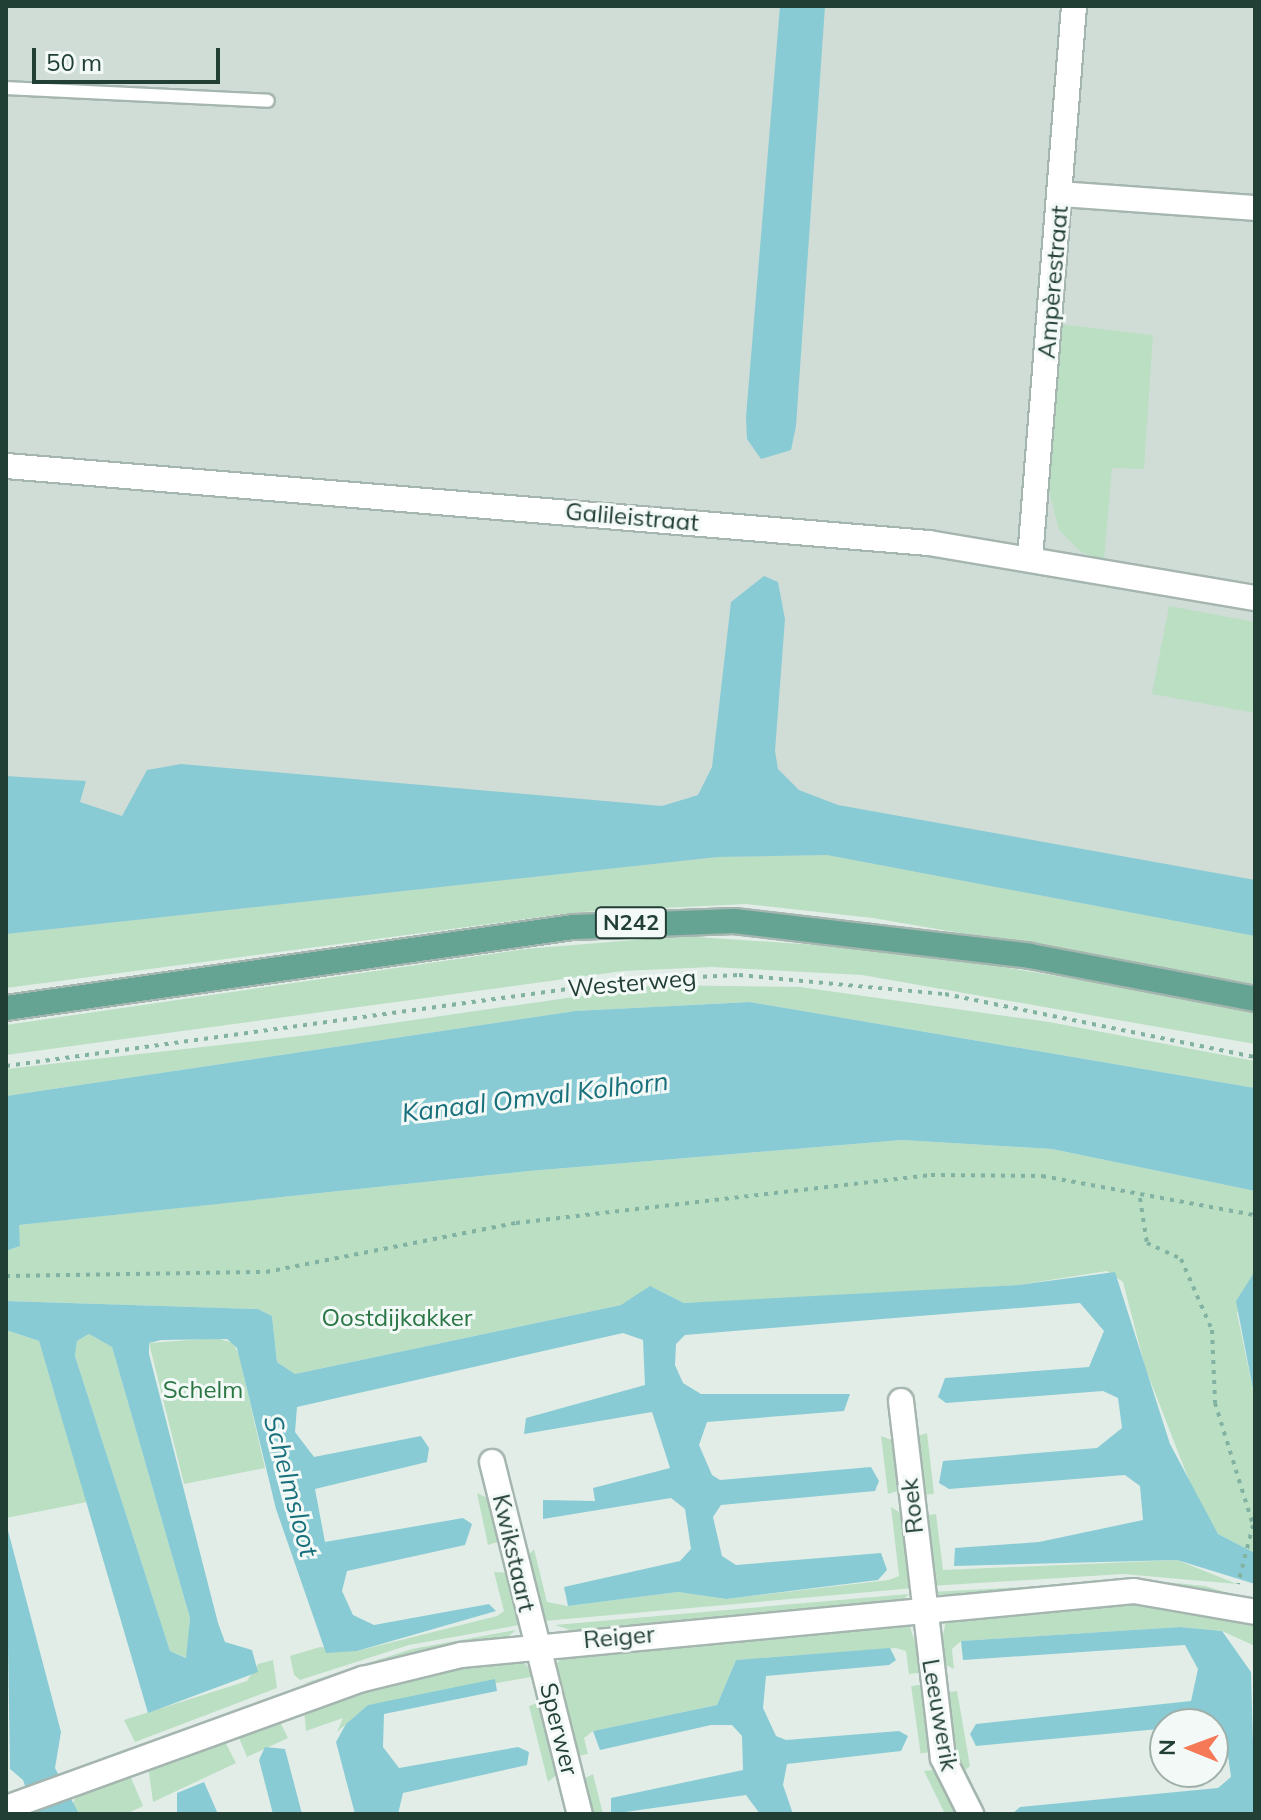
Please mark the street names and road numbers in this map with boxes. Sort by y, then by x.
street label: Ampèrestraat [1032,204,1074,360]
street label: Galileistraat [564,497,700,537]
road number: N242 [593,905,669,941]
street label: Westerweg [566,963,698,1003]
street label: Roek [895,1477,929,1535]
street label: Kwikstaart [486,1491,542,1615]
street label: Reiger [582,1620,656,1654]
street label: Leeuwerik [916,1657,964,1773]
street label: Sperwer [534,1680,584,1778]

